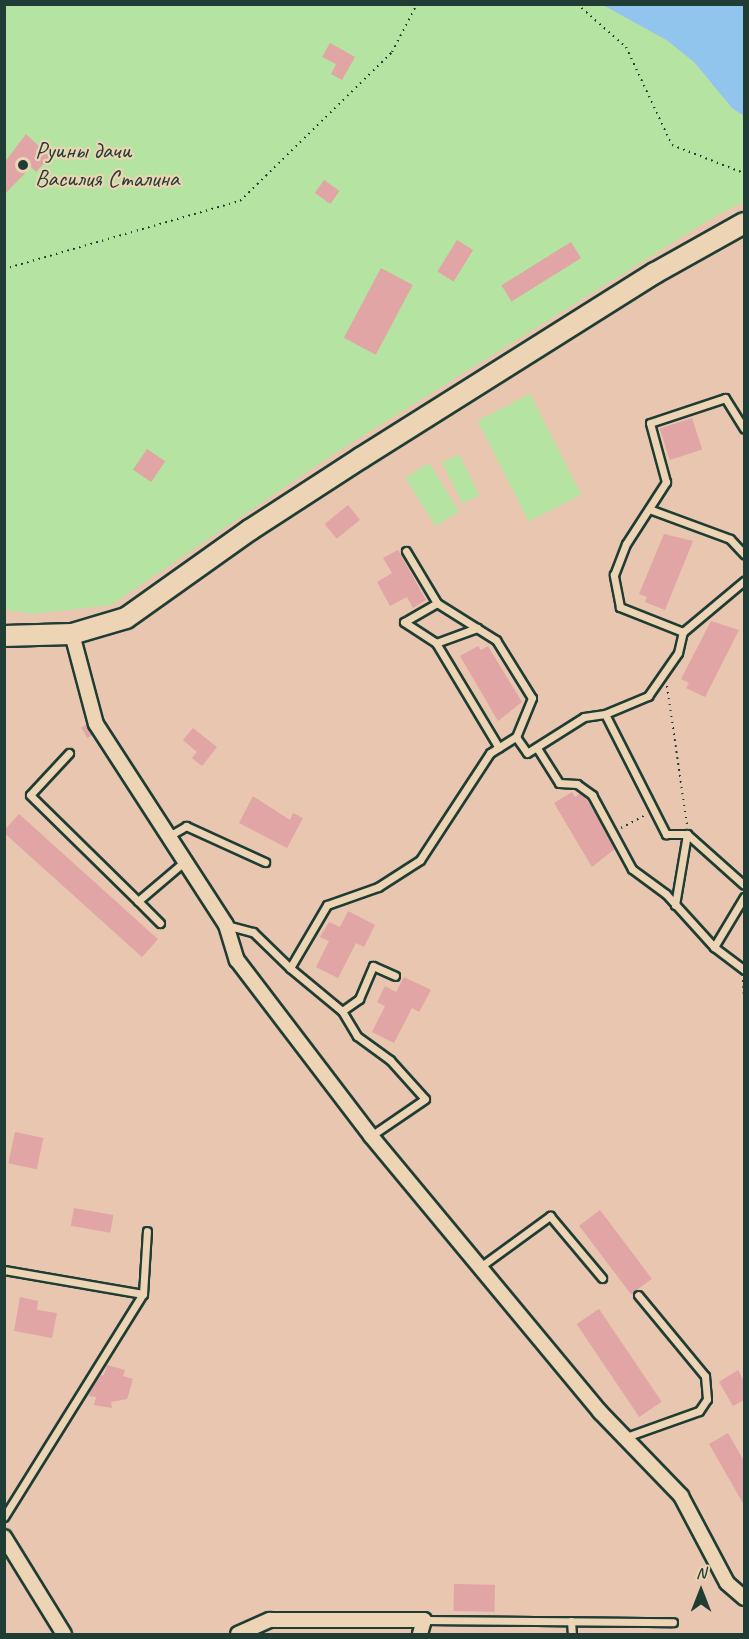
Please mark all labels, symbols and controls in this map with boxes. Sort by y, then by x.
place label: Руины дачи Василия Сталина [35,137,181,193]
marker: Руины дачи Василия Сталина [16,158,30,172]
north arrow [671,1561,731,1621]
text: N [696,1563,706,1583]

